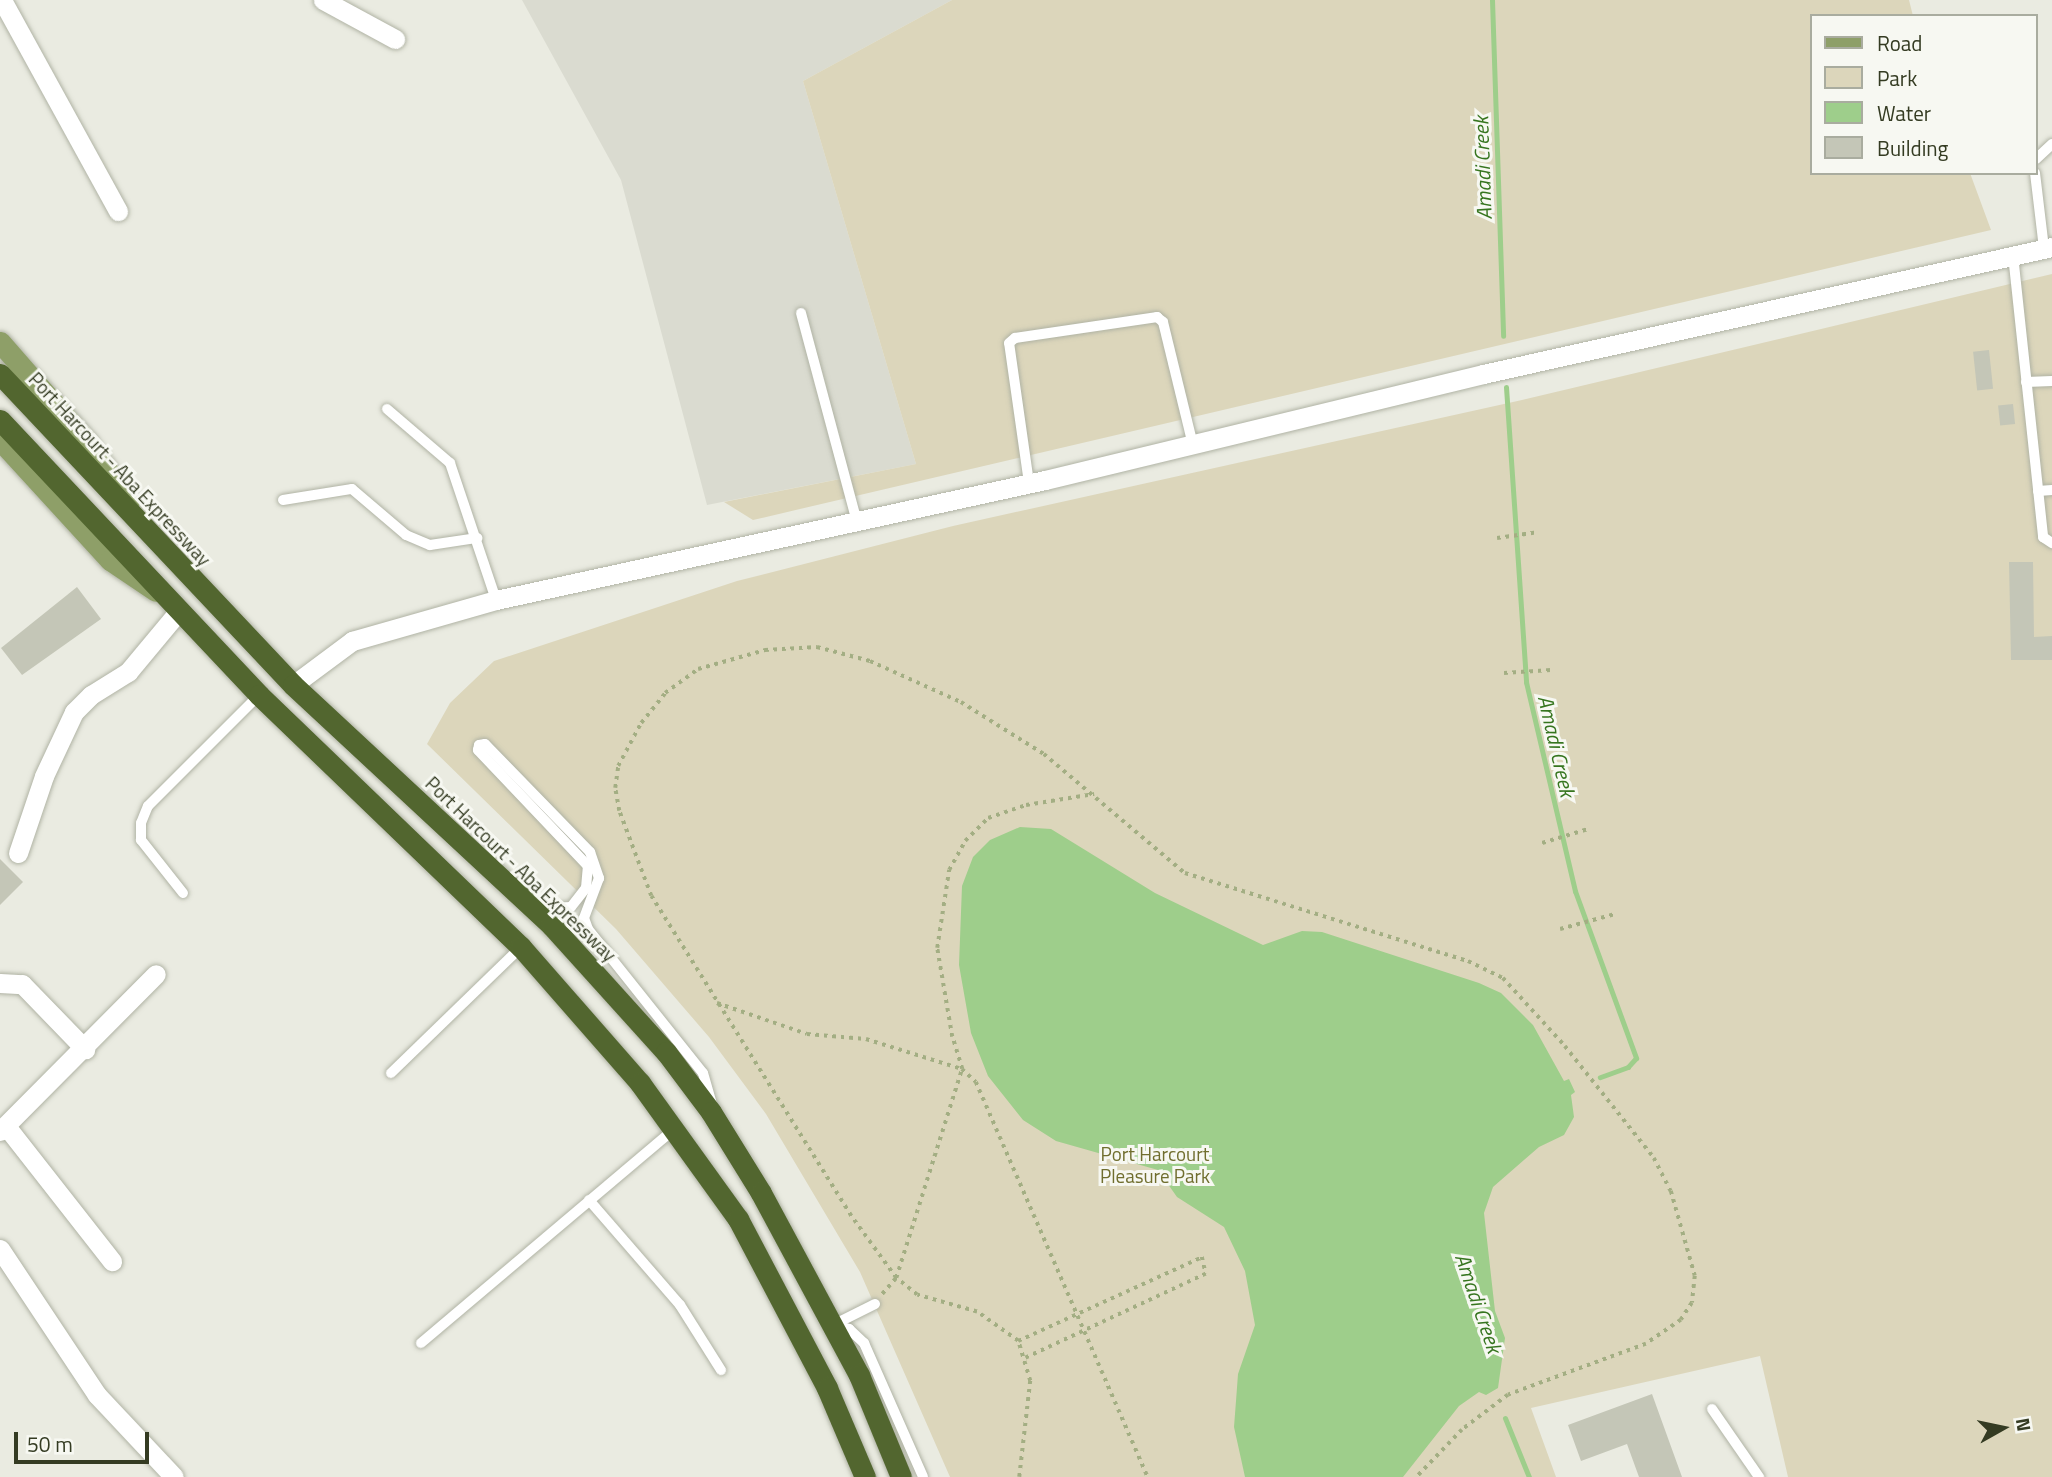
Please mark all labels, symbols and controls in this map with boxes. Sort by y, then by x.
legend [1811,14,2038,175]
text: Road [1877,27,1922,59]
text: Park [1877,62,1917,94]
text: Water [1877,97,1931,129]
water label: Amadi Creek [1468,116,1496,220]
text: Building [1877,132,1948,164]
street label: Port Harcourt - Aba Expressway [24,368,216,570]
water label: Amadi Creek [1533,693,1581,799]
street label: Port Harcourt - Aba Expressway [421,772,621,966]
park label: Port Harcourt Pleasure Park [1100,1143,1210,1187]
water label: Amadi Creek [1450,1250,1508,1356]
north arrow [1968,1393,2038,1463]
text: N [2009,1416,2040,1433]
scale bar [18,1418,152,1462]
text: 50 m [27,1428,73,1460]

